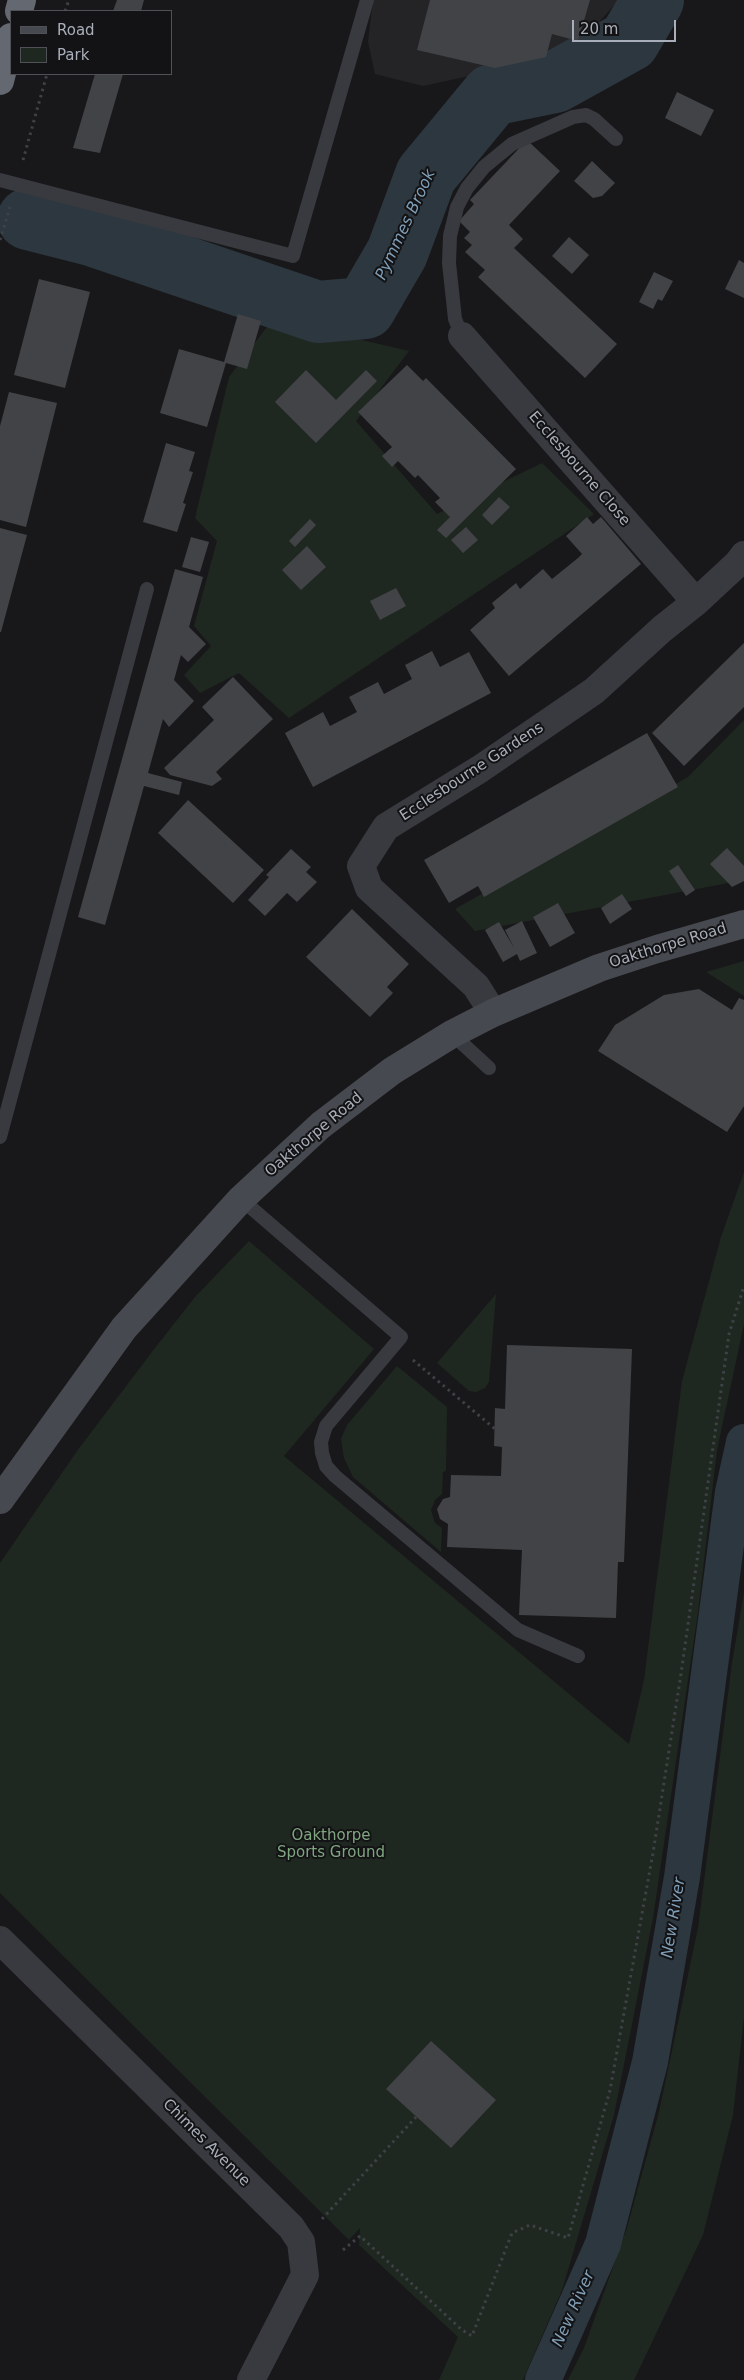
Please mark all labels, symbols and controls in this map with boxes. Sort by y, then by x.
legend [10,10,172,75]
scale bar [574,10,678,42]
text: 20 m [580,20,618,38]
text: Road [57,21,95,39]
text: Park [57,46,89,64]
water label: Pymmes Brook [372,167,440,283]
street label: Ecclesbourne Close [524,408,634,530]
street label: Ecclesbourne Gardens [397,719,547,825]
street label: Oakthorpe Road [607,920,729,972]
street label: Oakthorpe Road [262,1089,366,1181]
park label: Oakthorpe Sports Ground [277,1827,385,1862]
water label: New River [658,1876,690,1960]
street label: Chimes Avenue [159,2096,253,2190]
water label: New River [549,2268,599,2350]

